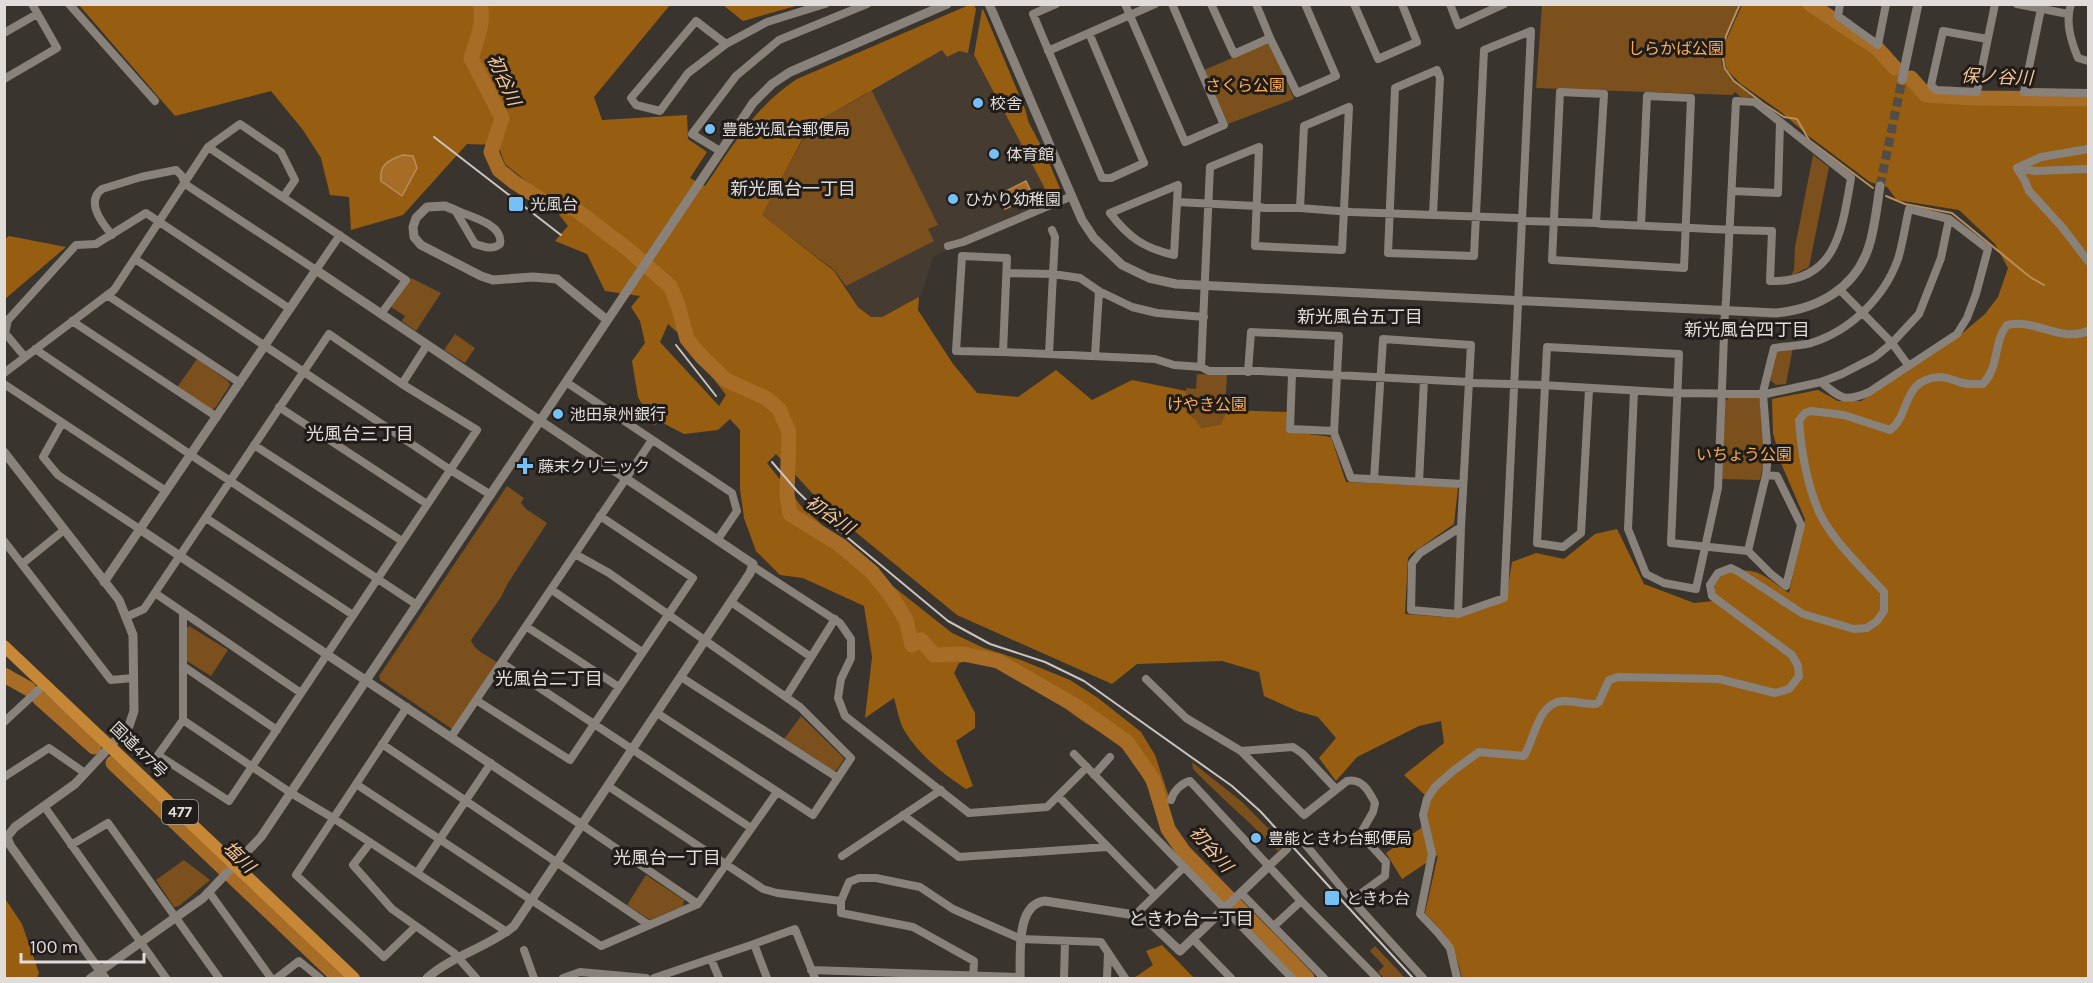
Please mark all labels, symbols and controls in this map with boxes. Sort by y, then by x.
park label: しらかば公園 [1628,39,1724,58]
water label: 初谷川 [483,51,526,111]
water label: 保ノ谷川 [1961,65,2035,89]
park label: さくら公園 [1205,76,1285,95]
place label: 校舎 [990,94,1022,113]
marker: 校舎 [971,96,985,110]
place label: 豊能光風台郵便局 [722,120,850,139]
marker: 豊能光風台郵便局 [703,122,717,136]
place label: 体育館 [1006,145,1054,164]
marker: 体育館 [987,147,1001,161]
district label: 新光風台一丁目 [730,178,856,200]
place label: ひかり幼稚園 [965,190,1061,209]
marker: ひかり幼稚園 [946,192,960,206]
marker: 光風台 [507,195,525,213]
place label: 光風台 [530,195,578,214]
district label: 新光風台五丁目 [1297,306,1423,328]
district label: 新光風台四丁目 [1684,319,1810,341]
park label: けやき公園 [1167,395,1247,414]
place label: 池田泉州銀行 [570,405,666,424]
marker: 池田泉州銀行 [551,407,565,421]
district label: 光風台三丁目 [306,423,414,445]
park label: いちょう公園 [1696,445,1792,464]
marker: 藤末クリニック [516,457,534,475]
place label: 藤末クリニック [538,457,650,476]
water label: 初谷川 [801,491,860,540]
district label: 光風台二丁目 [495,668,603,690]
street label: 国道477号 [107,718,171,782]
road number: 477 [162,800,198,824]
water label: 初谷川 [1185,821,1238,878]
place label: 豊能ときわ台郵便局 [1268,829,1412,848]
marker: 豊能ときわ台郵便局 [1249,831,1263,845]
water label: 塩川 [218,837,261,879]
district label: 光風台一丁目 [613,847,721,869]
marker: ときわ台 [1323,889,1341,907]
place label: ときわ台 [1346,889,1410,908]
district label: ときわ台一丁目 [1128,908,1254,930]
scale bar [21,926,144,964]
text: 100 m [30,936,78,958]

